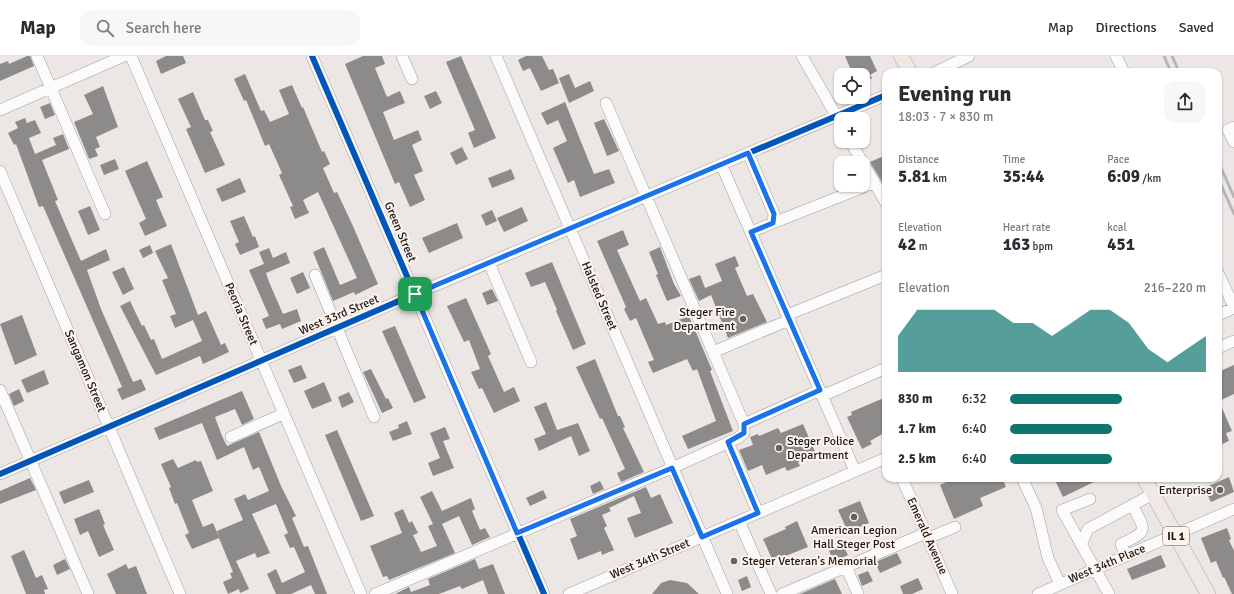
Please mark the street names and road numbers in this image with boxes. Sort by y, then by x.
street label: Green Street [381,199,419,265]
street label: Halsted Street [578,259,620,333]
street label: Peoria Street [221,280,261,348]
street label: West 33rd Street [297,291,381,339]
street label: Sangamon Street [61,328,109,414]
street label: Emerald Avenue [903,495,951,577]
road number: IL 1 [1163,527,1189,545]
street label: West 34th Street [608,535,692,583]
street label: West 34th Place [1066,541,1148,587]

